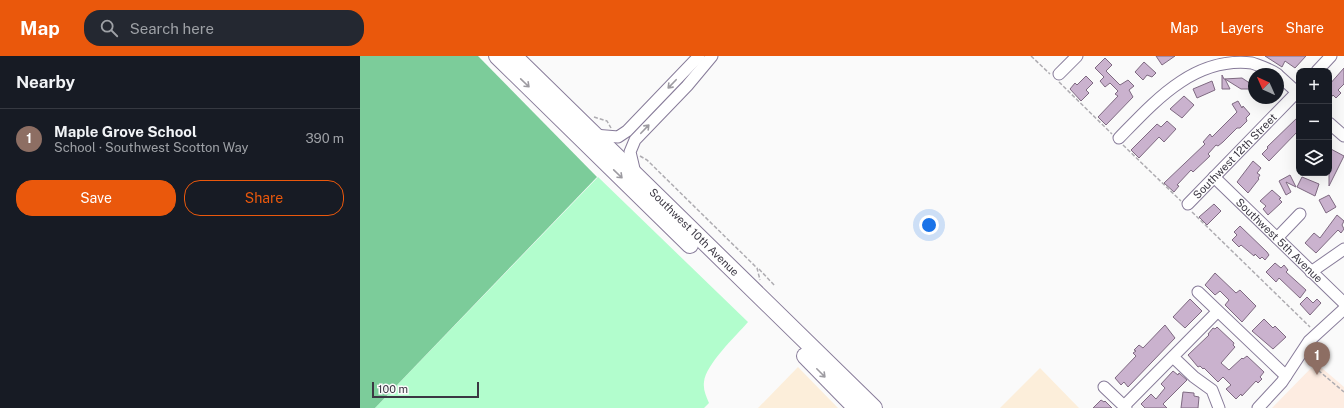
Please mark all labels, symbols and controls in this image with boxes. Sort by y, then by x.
search box [84,10,364,46]
text: Map [20,17,60,39]
icon: search [98,17,120,39]
text: Search here [130,20,214,37]
text: Map [1170,20,1198,36]
text: Layers [1220,20,1264,36]
text: Share [1286,20,1324,36]
north arrow [1248,68,1284,104]
map controls [1296,68,1332,176]
button: + [1296,68,1332,104]
text: Nearby [16,72,75,92]
one-way arrow [520,78,530,88]
one-way arrow [667,79,677,89]
button: − [1296,104,1332,140]
street label: Southwest 12th Street [1191,111,1279,201]
text: Maple Grove School [54,123,197,140]
one-way arrow [641,124,650,134]
text: 1 [26,131,32,146]
text: 390 m [306,131,344,146]
text: School · Southwest Scotton Way [54,140,248,155]
button: layers [1296,140,1332,176]
one-way arrow [613,169,623,179]
button: Save [16,180,176,216]
button: Share [184,180,344,216]
street label: Southwest 10th Avenue [647,186,741,278]
street label: Southwest 5th Avenue [1234,196,1325,285]
your location [919,215,939,235]
pin: 1 [1304,342,1330,375]
one-way arrow [816,368,826,378]
scale bar [372,380,479,399]
text: 100 m [378,383,408,395]

